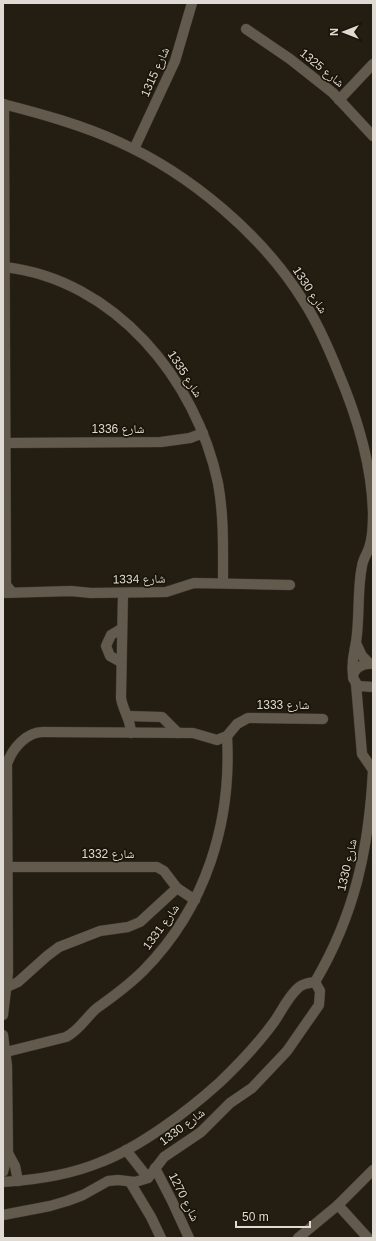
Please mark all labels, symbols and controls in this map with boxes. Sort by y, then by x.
north arrow [324,12,364,52]
text: N [328,28,340,36]
street label: شارع 1315 [138,45,173,99]
street label: شارع 1325 [296,46,347,91]
street label: شارع 1330 [289,264,330,317]
street label: شارع 1335 [164,348,205,401]
street label: شارع 1336 [92,422,145,437]
street label: شارع 1334 [112,572,166,587]
street label: شارع 1333 [257,698,310,713]
street label: شارع 1330 [334,838,361,893]
street label: شارع 1332 [82,847,135,862]
street label: شارع 1331 [140,901,183,953]
street label: شارع 1330 [157,1105,208,1149]
street label: شارع 1270 [165,1170,202,1224]
scale bar [236,1203,310,1229]
text: 50 m [242,1210,269,1224]

